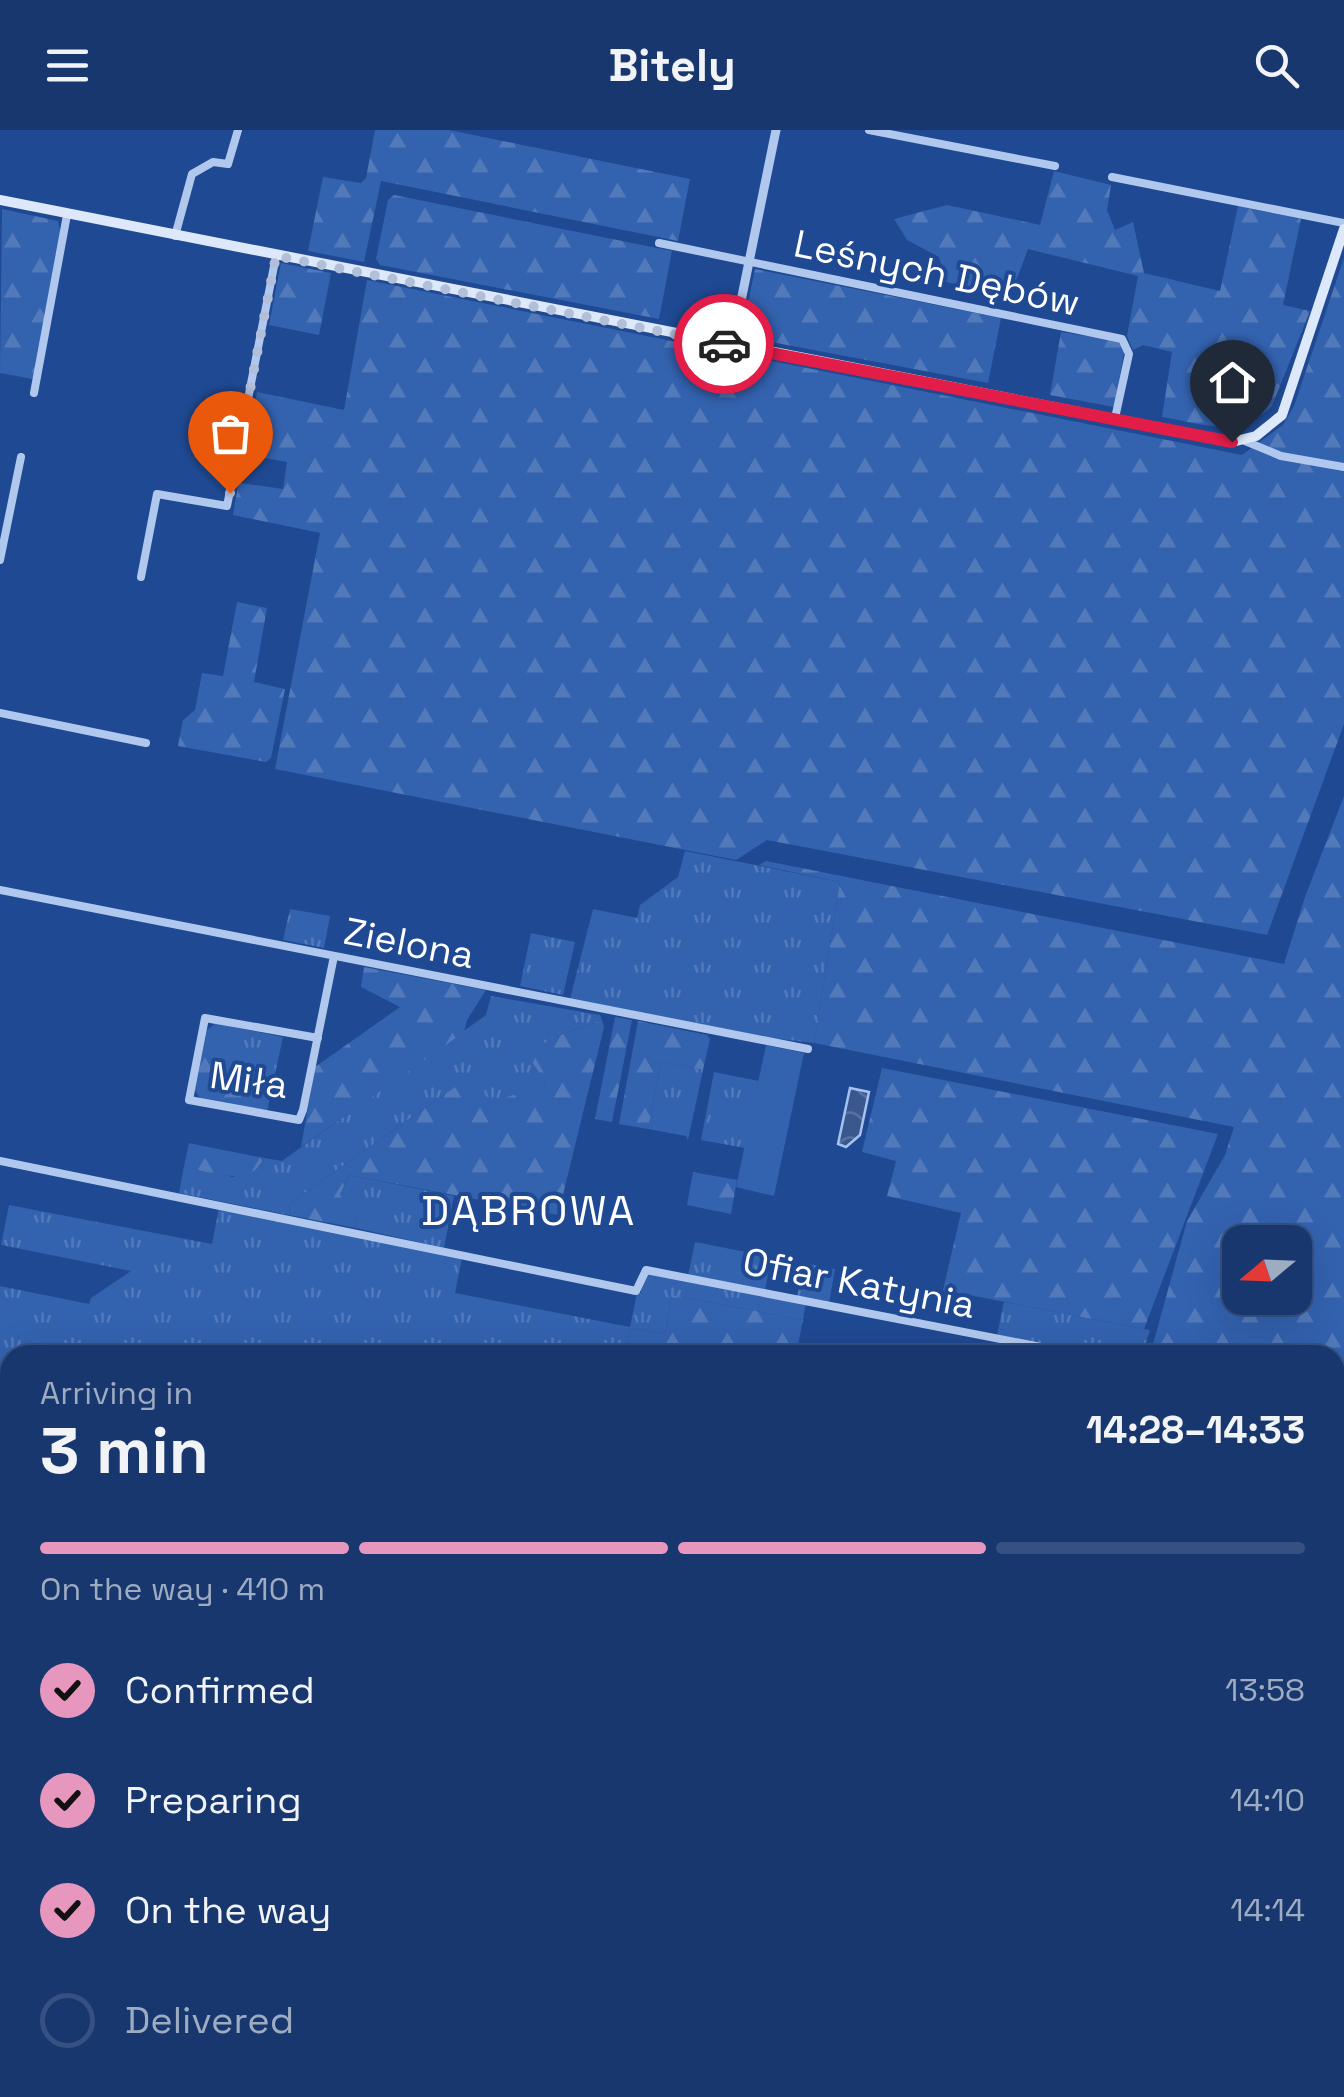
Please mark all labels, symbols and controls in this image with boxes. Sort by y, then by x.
text: Bitely [608,37,736,94]
icon: menu [40,38,95,93]
icon: search [1249,38,1304,93]
street label: Leśnych Dębów [790,219,1084,327]
courier [674,294,774,394]
icon: car [697,317,752,372]
pin [1190,340,1275,443]
icon: home [1205,355,1260,410]
pin [188,391,273,494]
icon: bag [203,406,258,461]
street label: Zielona [340,907,478,979]
street label: Miła [207,1051,291,1109]
district label: DĄBROWA [421,1184,637,1237]
north arrow [1222,1225,1312,1315]
map controls [1222,1225,1312,1315]
street label: Ofiar Katynia [739,1237,979,1329]
text: Arriving in [40,1373,193,1413]
text: 14:28–14:33 [1086,1406,1305,1454]
text: 3 min [40,1409,209,1492]
text: On the way · 410 m [40,1569,325,1609]
icon: check [40,1663,95,1718]
text: Confirmed [125,1666,315,1714]
text: 13:58 [1225,1670,1305,1710]
icon: check [40,1773,95,1828]
text: Preparing [125,1776,302,1824]
text: 14:10 [1230,1780,1305,1820]
icon: check [40,1883,95,1938]
text: On the way [125,1886,331,1934]
text: 14:14 [1230,1890,1305,1930]
text: Delivered [125,1996,294,2044]

